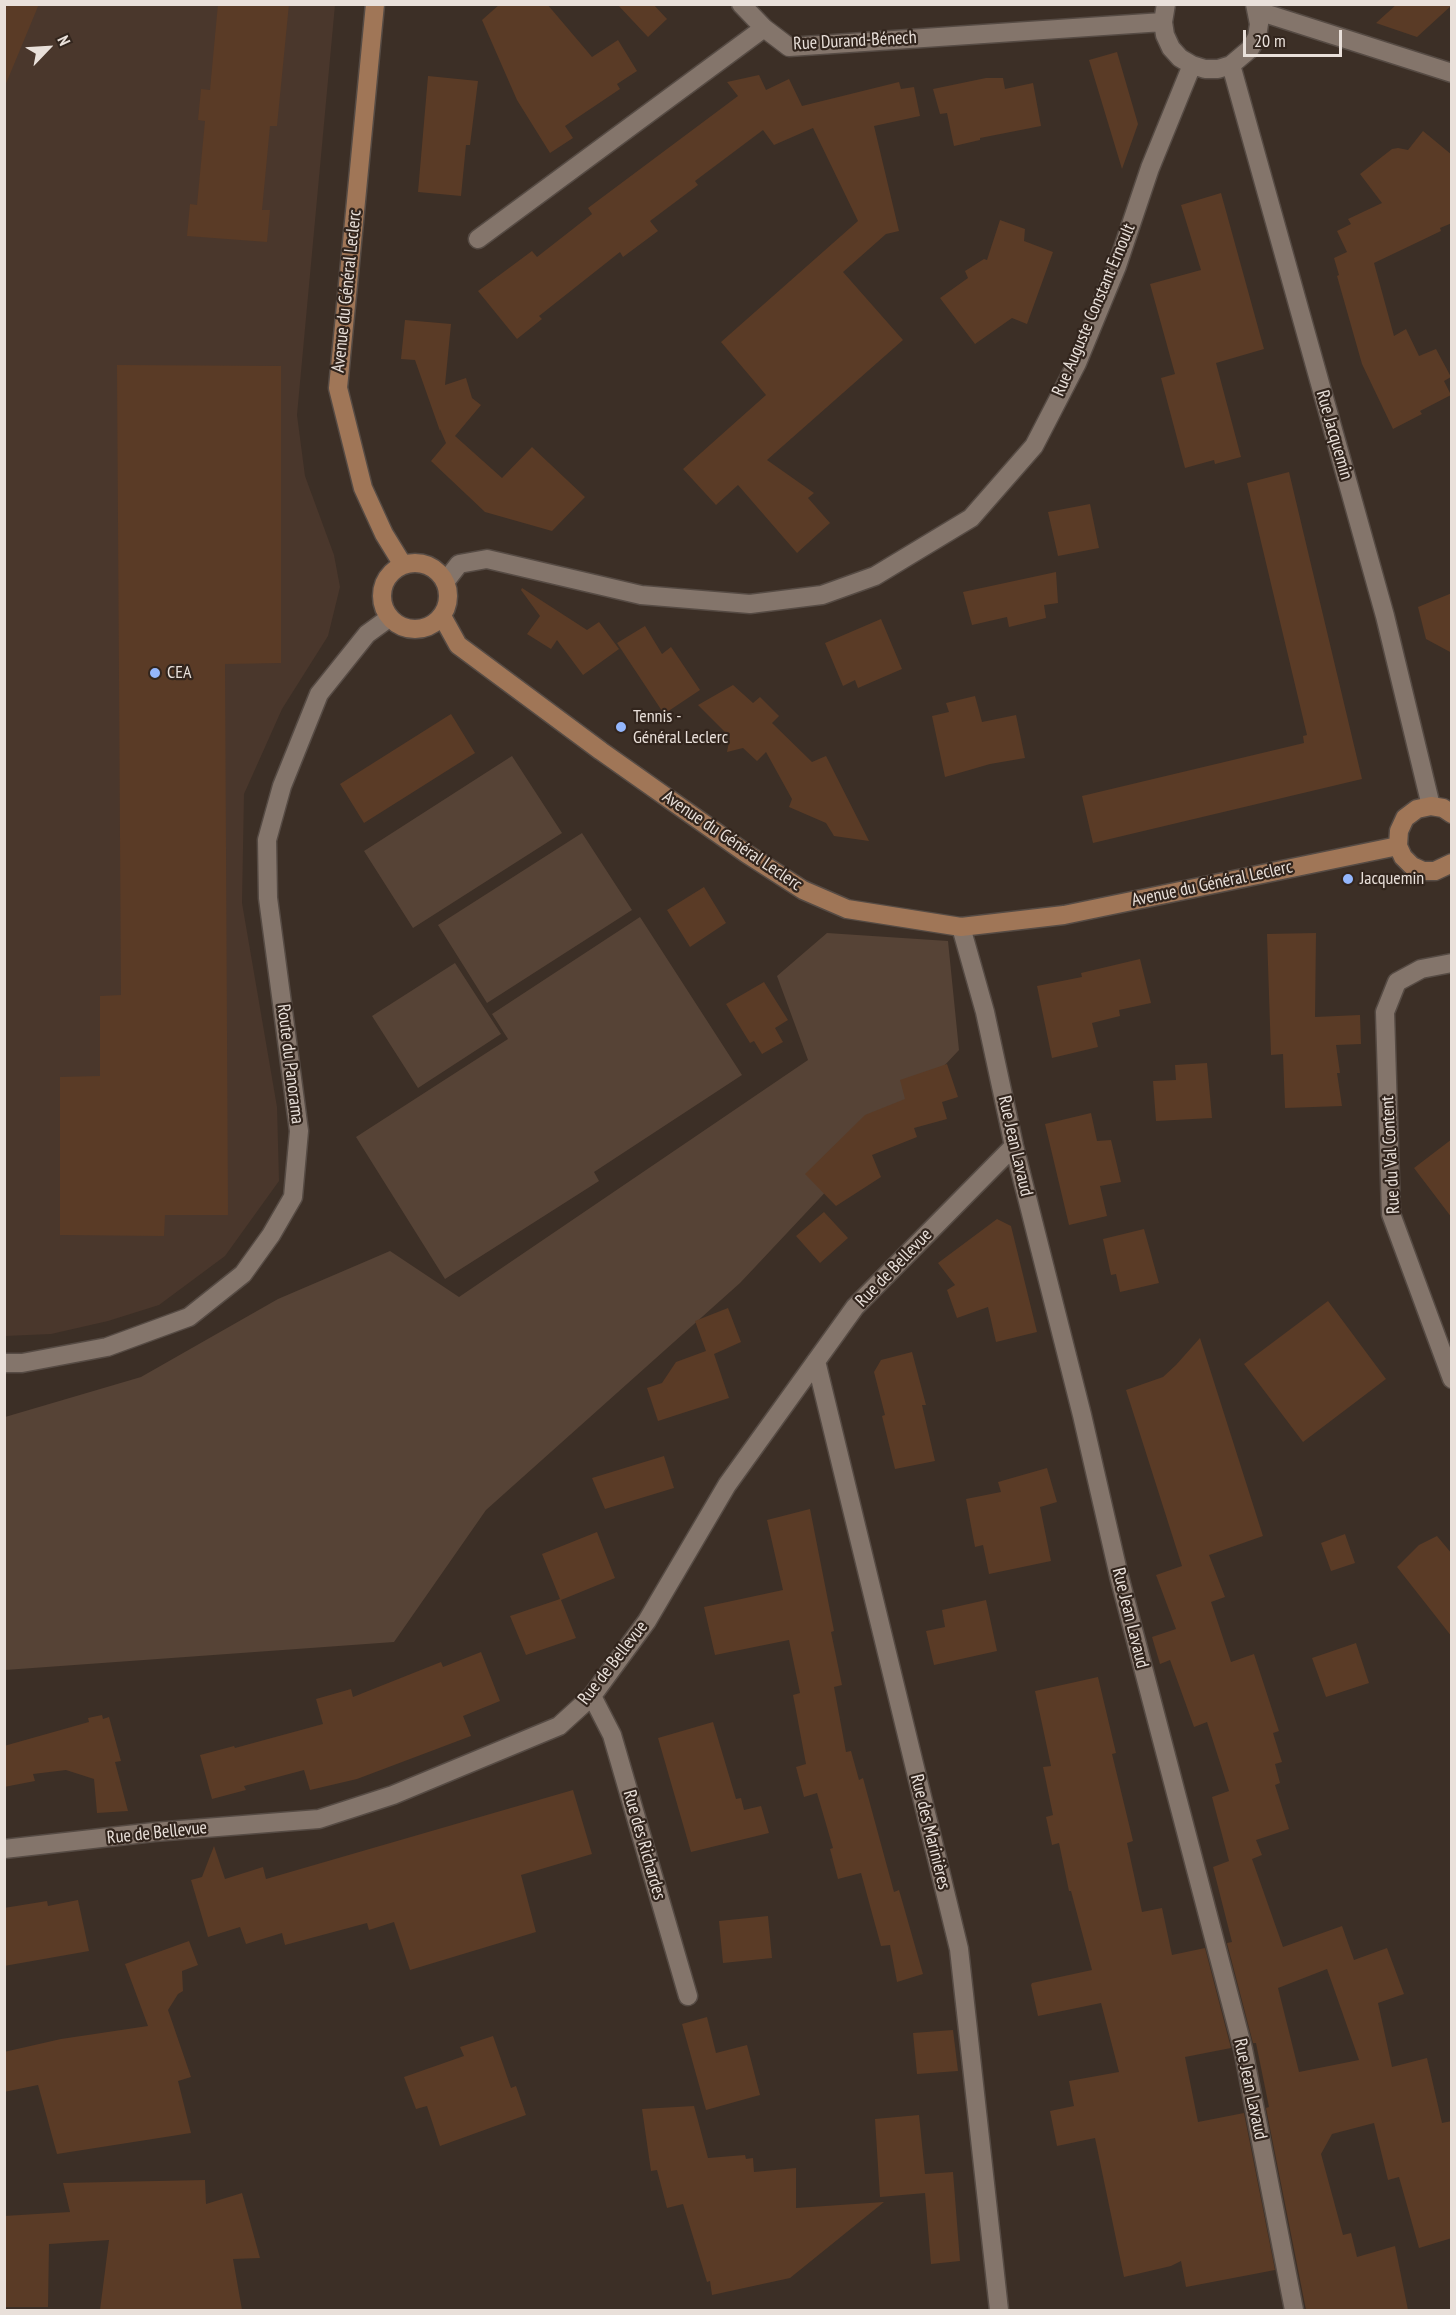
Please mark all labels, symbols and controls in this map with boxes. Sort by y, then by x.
north arrow [18,18,78,78]
scale bar [1246,18,1345,56]
street label: Rue Durand-Bénech [793,27,917,55]
text: 20 m [1254,29,1286,52]
text: N [53,32,75,49]
street label: Avenue du Général Leclerc [328,208,366,374]
street label: Rue Auguste Constant Ernoult [1048,220,1140,400]
street label: Rue Jacquemin [1311,388,1357,482]
place label: CEA [167,662,191,684]
marker: CEA [148,666,162,680]
place label: Tennis - Général Leclerc [633,706,728,748]
marker: Tennis - Général Leclerc [614,720,628,734]
street label: Avenue du Général Leclerc [658,786,806,896]
street label: Avenue du Général Leclerc [1130,856,1294,912]
place label: Jacquemin [1360,868,1424,890]
marker: Jacquemin [1341,872,1355,886]
street label: Route du Panorama [272,1003,308,1125]
street label: Rue Jean Lavaud [993,1094,1037,1198]
street label: Rue du Val Content [1377,1095,1405,1215]
street label: Rue de Bellevue [851,1224,937,1312]
street label: Rue Jean Lavaud [1107,1566,1153,1670]
street label: Rue de Bellevue [574,1617,652,1709]
street label: Rue des Marinières [905,1772,955,1892]
street label: Rue des Richardes [618,1788,670,1902]
street label: Rue de Bellevue [106,1817,208,1849]
street label: Rue Jean Lavaud [1229,2037,1271,2141]

